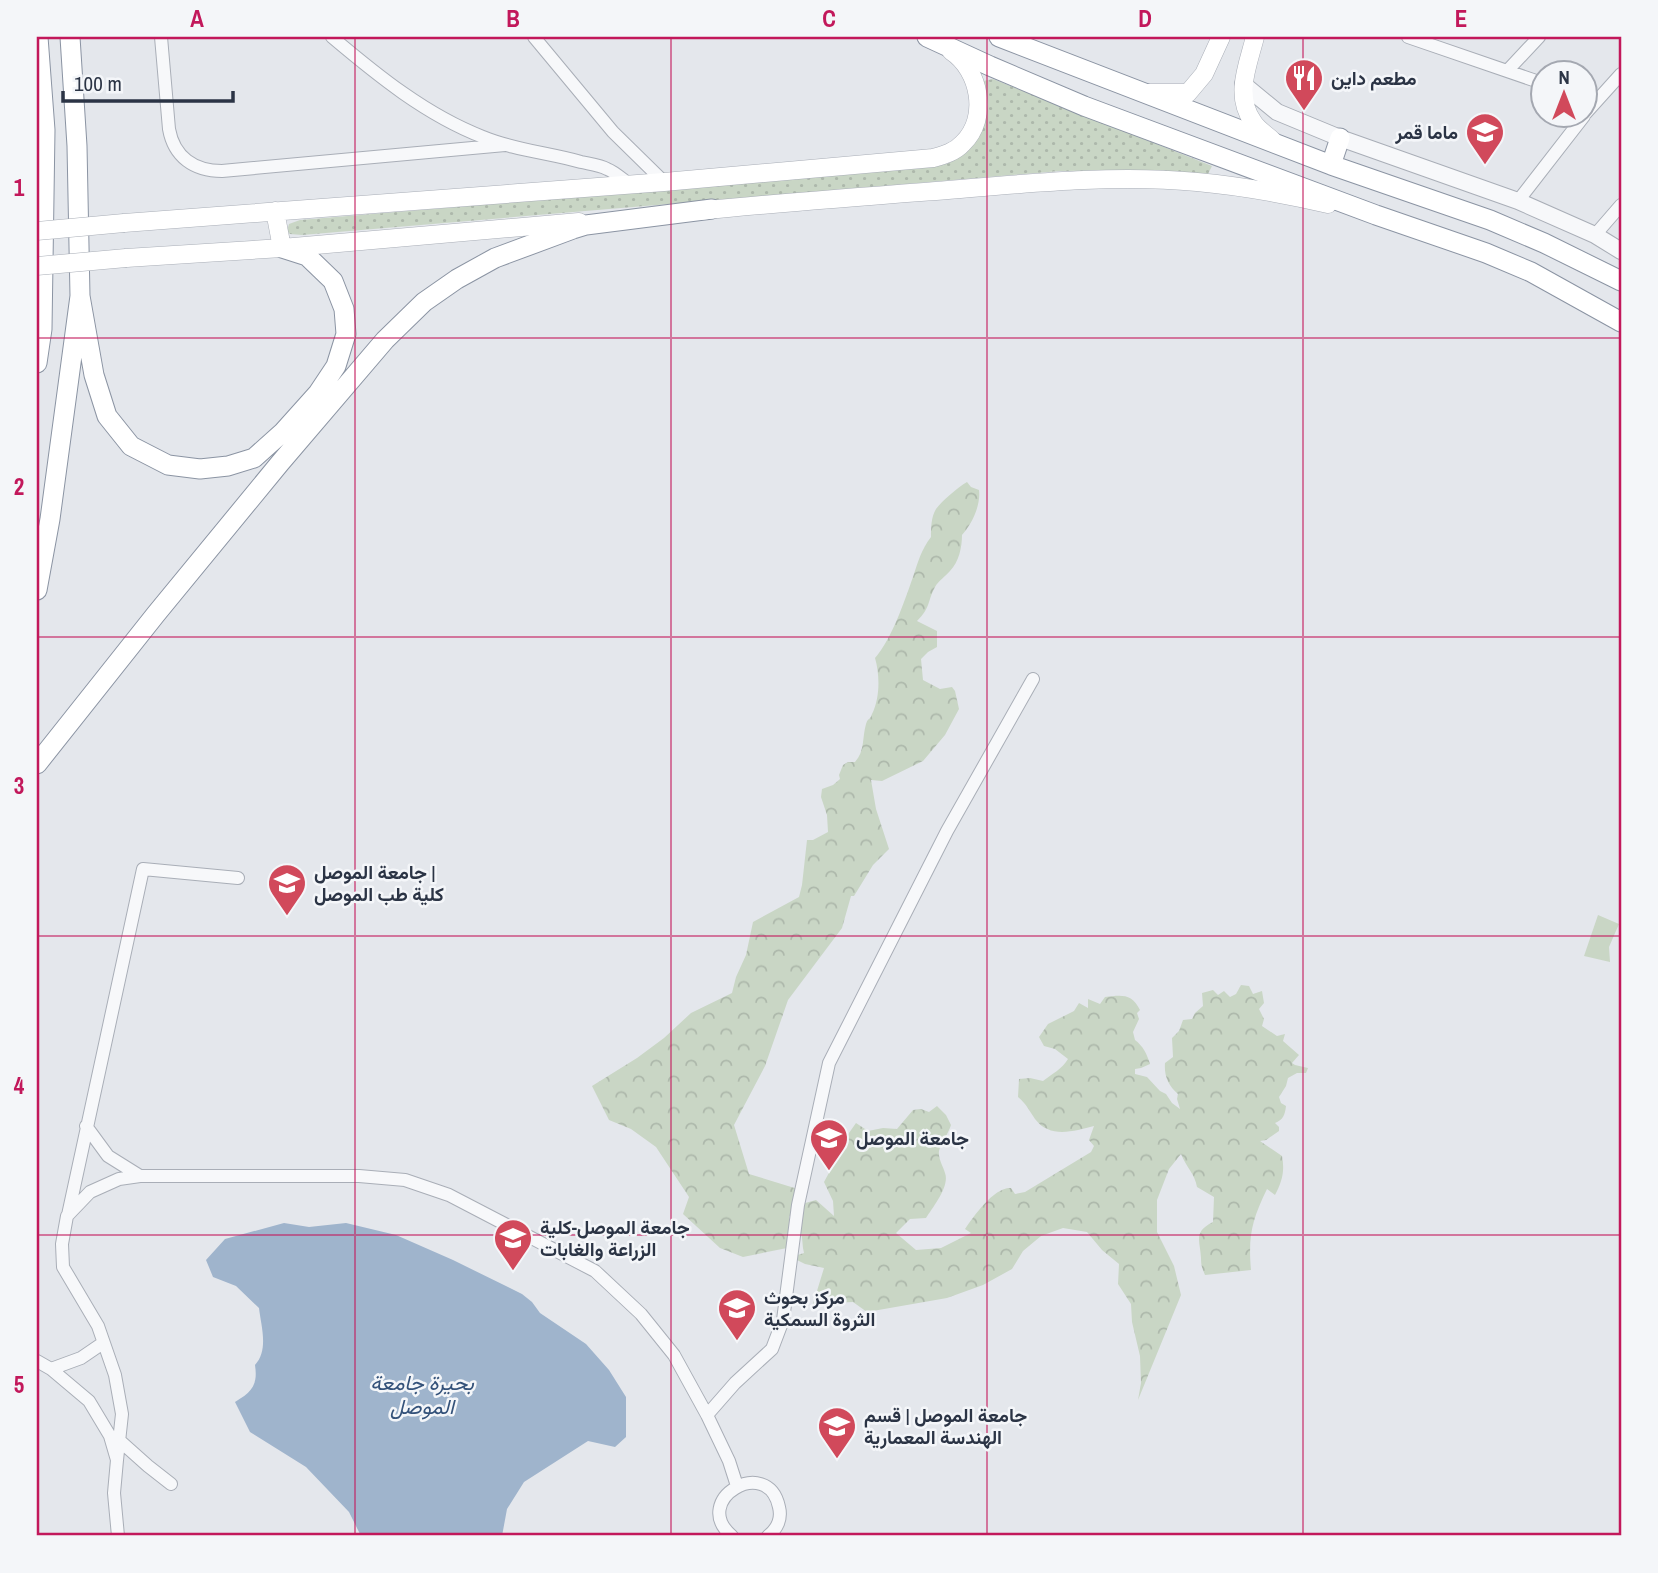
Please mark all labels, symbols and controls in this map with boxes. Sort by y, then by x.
text: A [190,3,204,34]
text: B [506,3,520,34]
text: C [822,3,836,34]
text: D [1138,3,1152,34]
text: E [1455,3,1467,34]
restaurant icon: مطعم داين [1283,57,1325,112]
scale bar [63,60,233,104]
north arrow [1528,60,1598,130]
text: N [1558,64,1570,90]
place label: مطعم داين [1331,65,1417,91]
text: 100 m [74,69,122,98]
school or university icon: ماما قمر [1464,111,1506,166]
place label: ماما قمر [1394,119,1458,145]
text: 1 [14,172,25,203]
text: 2 [14,471,24,502]
text: 3 [14,770,24,801]
place label: جامعة الموصل | كلية طب الموصل [314,859,444,907]
school or university icon: جامعة الموصل | كلية طب الموصل [266,862,308,917]
text: 4 [14,1070,25,1101]
school or university icon: جامعة الموصل [808,1117,850,1172]
place label: جامعة الموصل [856,1125,969,1151]
place label: جامعة الموصل-كلية الزراعة والغابات [540,1214,690,1262]
school or university icon: جامعة الموصل-كلية الزراعة والغابات [492,1217,534,1272]
place label: مركز بحوث الثروة السمكية [764,1284,875,1332]
school or university icon: مركز بحوث الثروة السمكية [716,1287,758,1342]
water label: بحيرة جامعة الموصل [370,1368,475,1421]
text: 5 [14,1369,24,1400]
place label: جامعة الموصل | قسم الهندسة المعمارية [864,1402,1027,1450]
school or university icon: جامعة الموصل | قسم الهندسة المعمارية [816,1405,858,1460]

